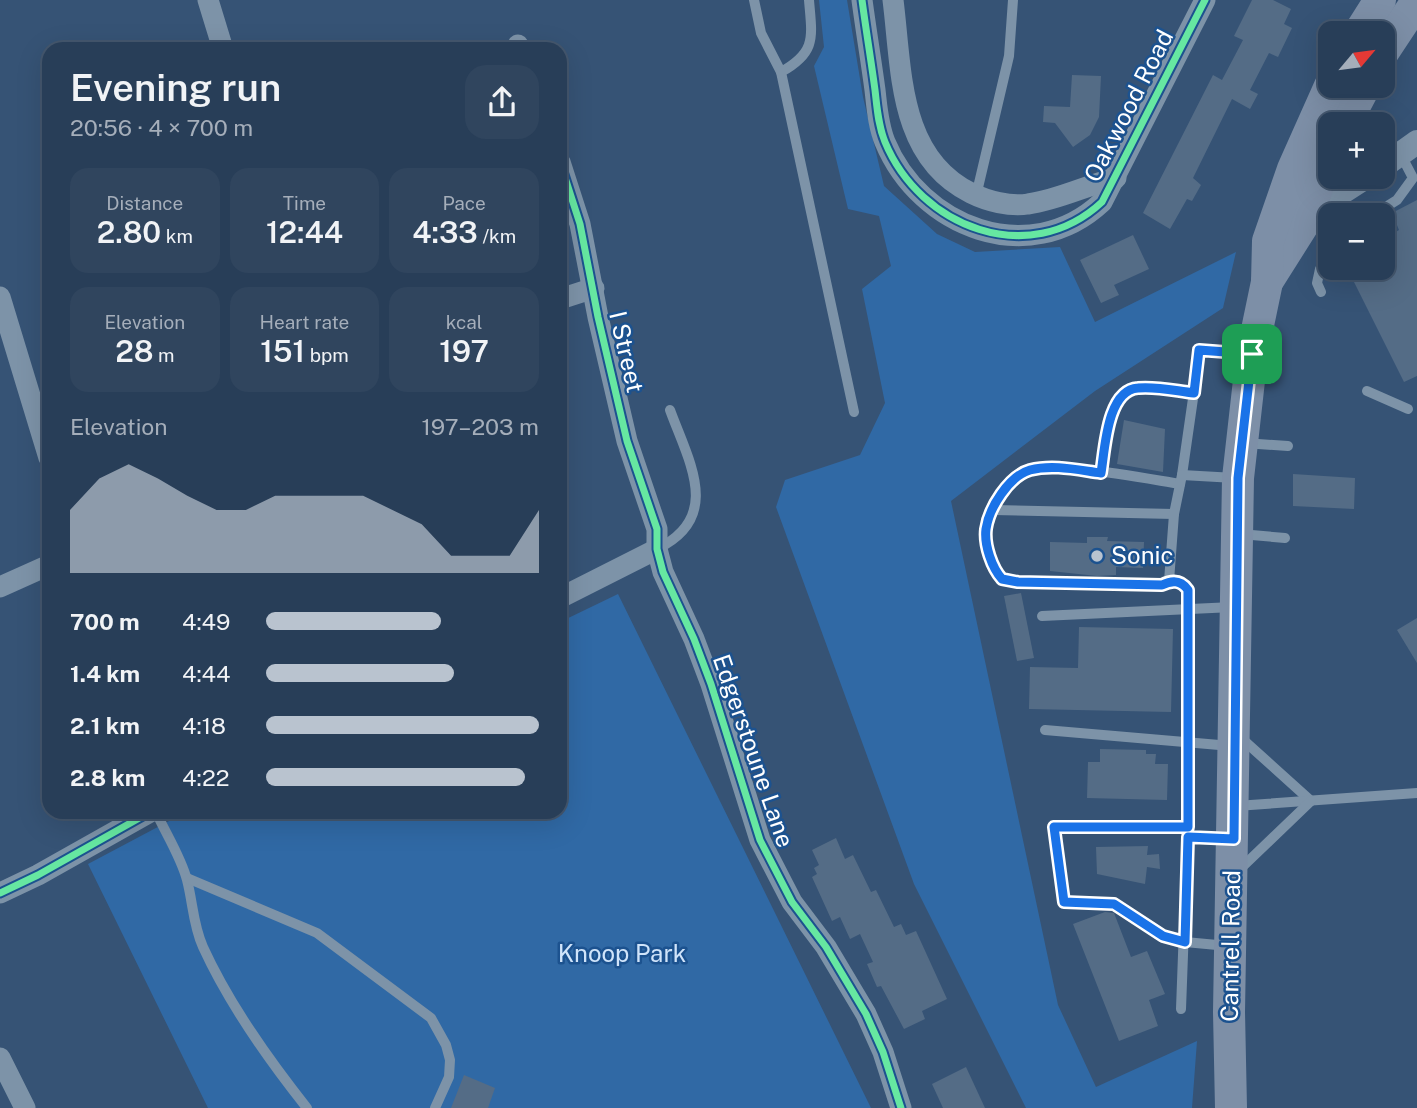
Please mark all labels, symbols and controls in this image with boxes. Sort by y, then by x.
north arrow [1318,21,1395,98]
map controls [1318,21,1395,280]
street label: Oakwood Road [1078,25,1179,186]
text: Evening run [70,65,281,110]
button: share [465,65,539,139]
button: + [1318,112,1395,189]
text: 20:56 · 4 × 700 m [70,114,253,141]
text: Distance [106,192,183,214]
text: Time [283,192,326,214]
text: Pace [442,192,486,214]
button: − [1318,203,1395,280]
text: 2.80 [97,214,161,250]
text: 12:44 [266,214,343,250]
text: 4:33 [412,214,478,250]
text: km [161,225,193,247]
text: /km [478,225,516,247]
street label: I Street [604,308,650,395]
text: Elevation [105,311,185,333]
text: Heart rate [260,311,349,333]
text: kcal [446,311,483,333]
pin [1222,324,1282,384]
text: 28 [115,333,153,369]
text: 151 [260,333,305,369]
text: 197 [439,333,489,369]
icon: arrive [1233,335,1271,373]
text: m [153,344,175,366]
text: bpm [305,344,349,366]
text: Elevation [70,413,168,440]
text: 197–203 m [422,413,539,440]
place label: Sonic [1111,541,1173,569]
marker: Sonic [1089,548,1105,564]
text: 700 m [70,608,140,635]
text: 4:49 [182,608,230,635]
street label: Edgerstoune Lane [708,650,800,851]
text: 1.4 km [70,660,140,687]
text: 4:44 [182,660,230,687]
text: 2.1 km [70,712,140,739]
text: 4:18 [182,712,226,739]
text: 2.8 km [70,764,145,791]
text: 4:22 [182,764,230,791]
street label: Cantrell Road [1215,870,1245,1022]
park label: Knoop Park [558,939,686,967]

